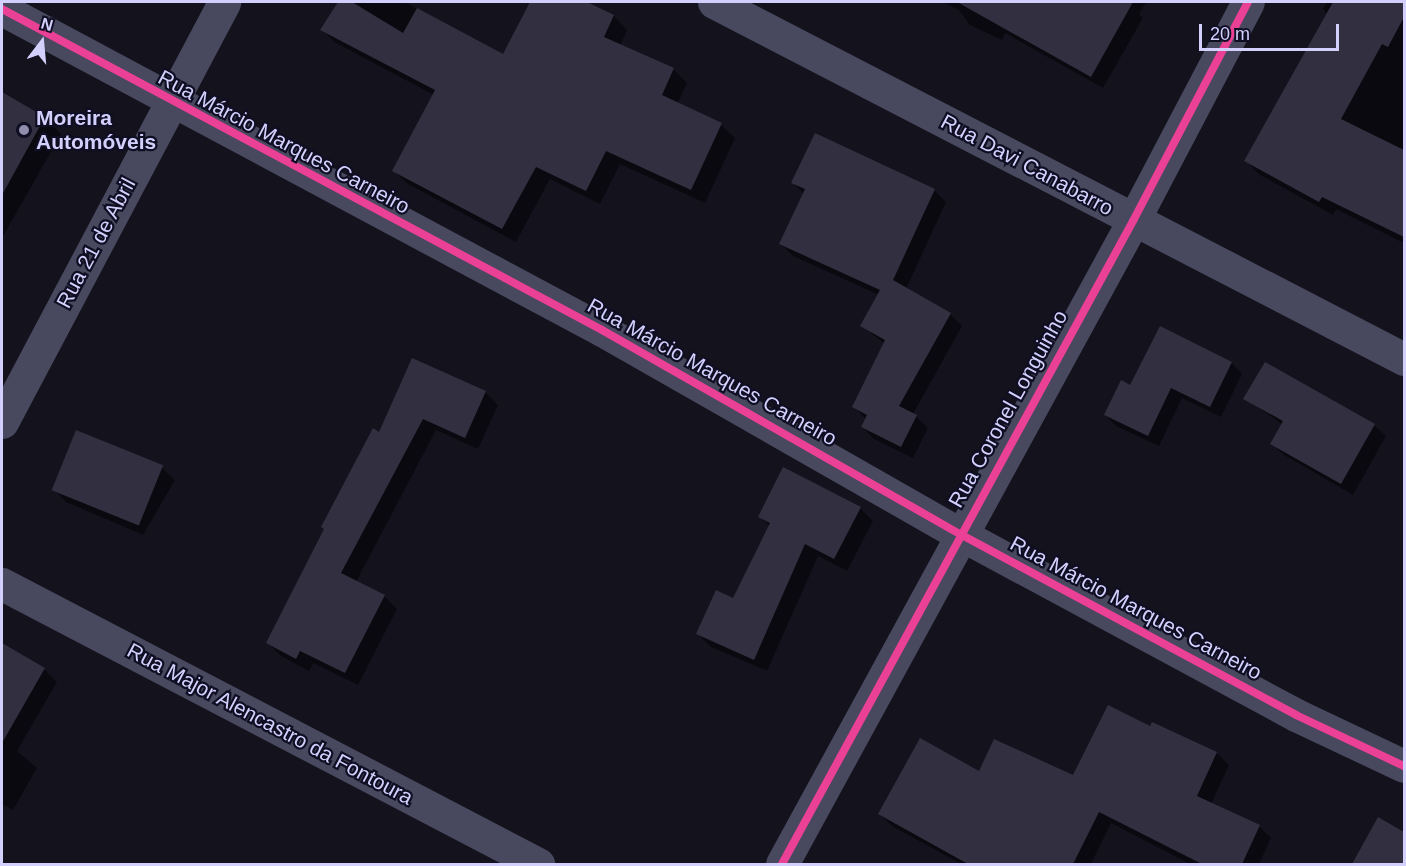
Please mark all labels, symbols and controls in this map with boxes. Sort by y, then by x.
north arrow [12,12,72,72]
scale bar [1202,12,1342,50]
text: N [39,14,55,34]
text: 20 m [1210,24,1250,44]
street label: Rua Márcio Marques Carneiro [154,65,414,219]
place label: Moreira Automóveis [36,105,156,155]
street label: Rua Davi Canabarro [937,109,1117,221]
marker: Moreira Automóveis [17,123,31,137]
street label: Rua 21 de Abril [51,173,141,313]
street label: Rua Márcio Marques Carneiro [583,293,841,451]
street label: Rua Coronel Longuinho [943,306,1073,512]
street label: Rua Márcio Marques Carneiro [1006,531,1266,685]
street label: Rua Major Alencastro da Fontoura [122,638,418,810]

